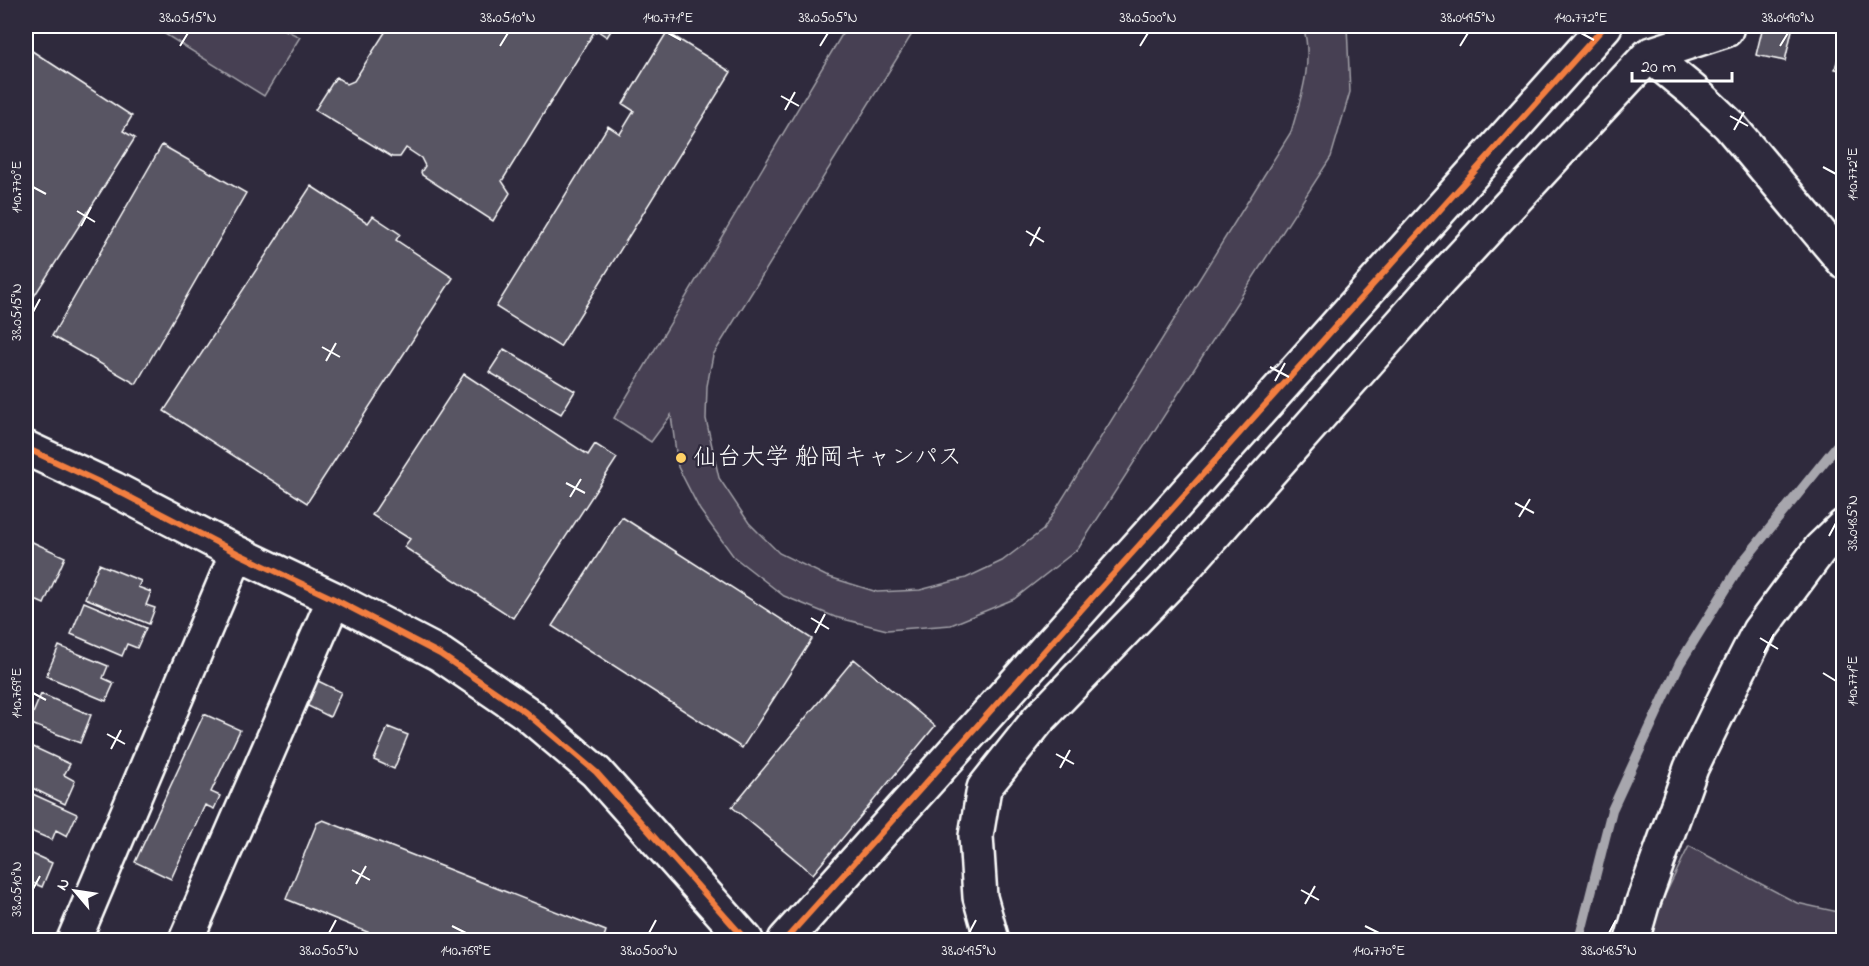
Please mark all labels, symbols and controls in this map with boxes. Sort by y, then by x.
text: 38.0515°N [159,7,217,29]
text: 38.0510°N [480,7,536,29]
text: 140.771°E [643,7,693,29]
text: 38.0505°N [798,7,858,29]
text: 38.0500°N [1119,7,1177,29]
text: 38.0495°N [1441,7,1495,29]
text: 140.772°E [1554,7,1608,29]
text: 38.0490°N [1762,7,1814,29]
scale bar [1632,45,1732,83]
text: 20 m [1641,55,1676,81]
text: 140.772°E [1842,147,1864,201]
text: 140.770°E [6,161,28,213]
text: 38.0515°N [6,283,28,341]
place label: 仙台大学 船岡キャンパス [693,441,962,476]
marker: 仙台大学 船岡キャンパス [674,451,688,465]
text: 38.0485°N [1842,495,1864,551]
text: 140.771°E [1842,656,1864,706]
text: 140.769°E [6,668,28,718]
text: 38.0510°N [6,861,28,917]
north arrow [45,861,105,921]
text: N [51,874,77,895]
text: 38.0505°N [299,940,359,962]
text: 140.769°E [441,940,491,962]
text: 38.0500°N [620,940,678,962]
text: 38.0495°N [942,940,996,962]
text: 140.770°E [1353,940,1405,962]
text: 38.0485°N [1581,940,1637,962]

